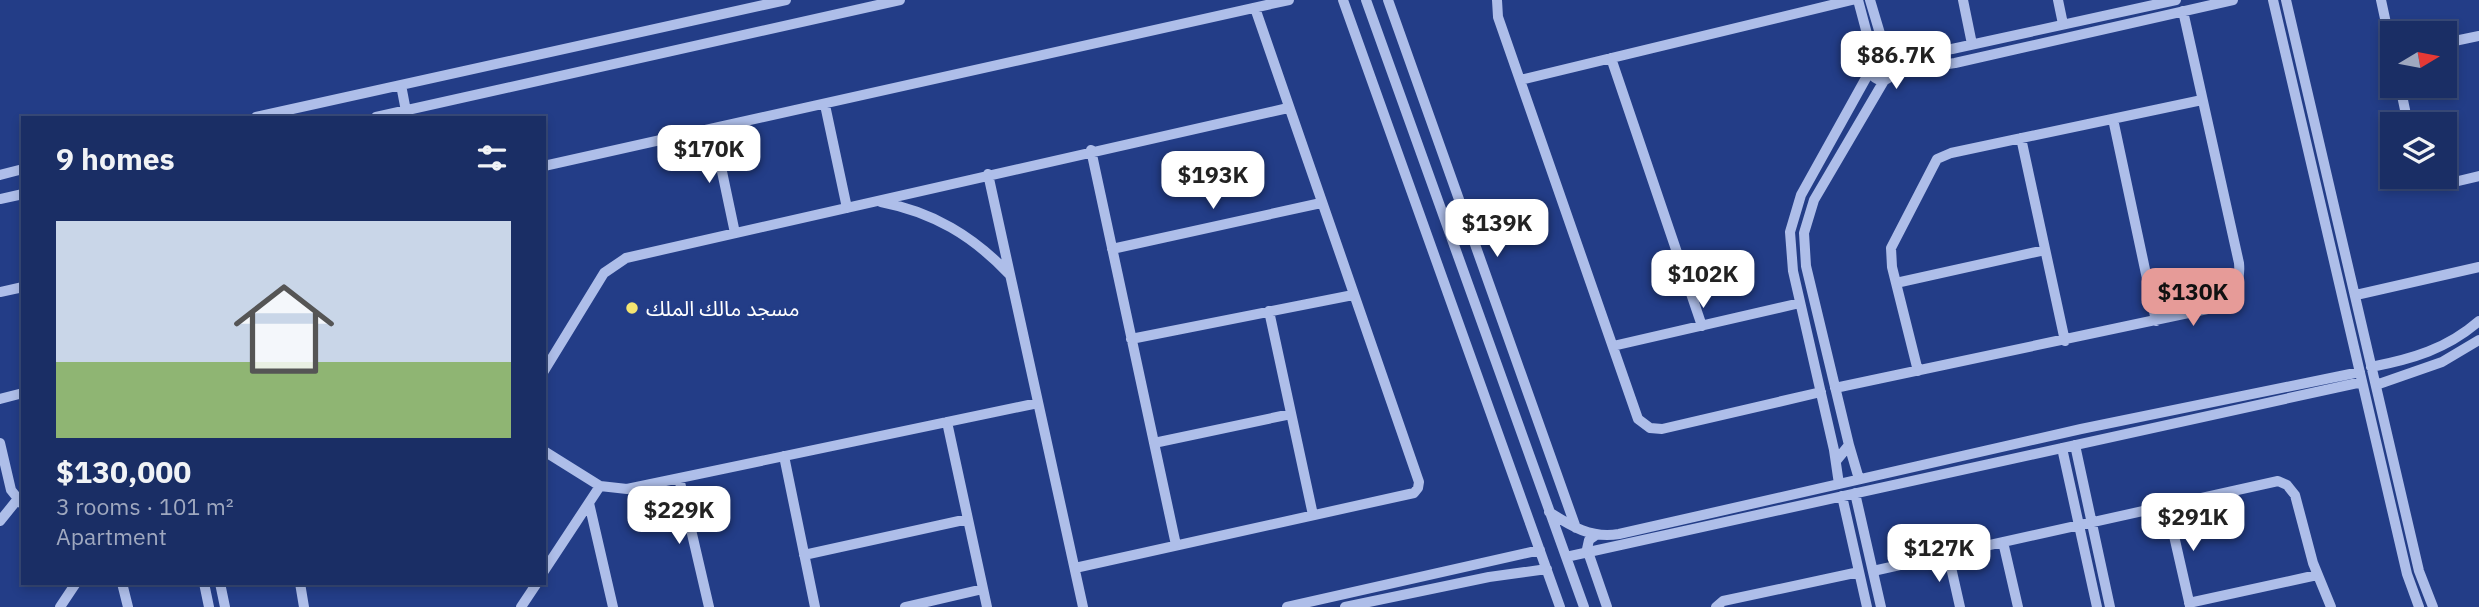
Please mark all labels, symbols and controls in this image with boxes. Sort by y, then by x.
north arrow [2380,21,2457,98]
map controls [2380,21,2457,189]
pin: $86.7K [1839,32,1953,91]
text: $86.7K [1857,39,1935,69]
button: layers [2380,112,2457,189]
pin: $170K [660,125,758,185]
text: $170K [673,133,745,163]
text: 9 homes [56,139,175,178]
icon: filters [473,139,511,177]
pin: $193K [1164,152,1262,211]
text: $193K [1177,159,1249,189]
pin: $139K [1448,200,1546,259]
text: $139K [1461,207,1533,237]
pin: $102K [1654,250,1752,310]
text: $102K [1667,258,1739,288]
icon: home [221,266,347,392]
pin: $130K [2144,268,2242,328]
text: $130K [2157,276,2229,306]
place label: مسجد مالك الملك [646,294,800,322]
marker: مسجد مالك الملك [624,300,640,316]
text: $130,000 [56,452,191,491]
pin: $229K [630,486,728,546]
text: 3 rooms · 101 m² [56,491,234,521]
text: $229K [643,494,715,524]
pin: $291K [2144,494,2242,553]
text: $291K [2157,501,2229,531]
text: Apartment [56,521,167,551]
pin: $127K [1890,524,1988,584]
text: $127K [1903,532,1975,562]

